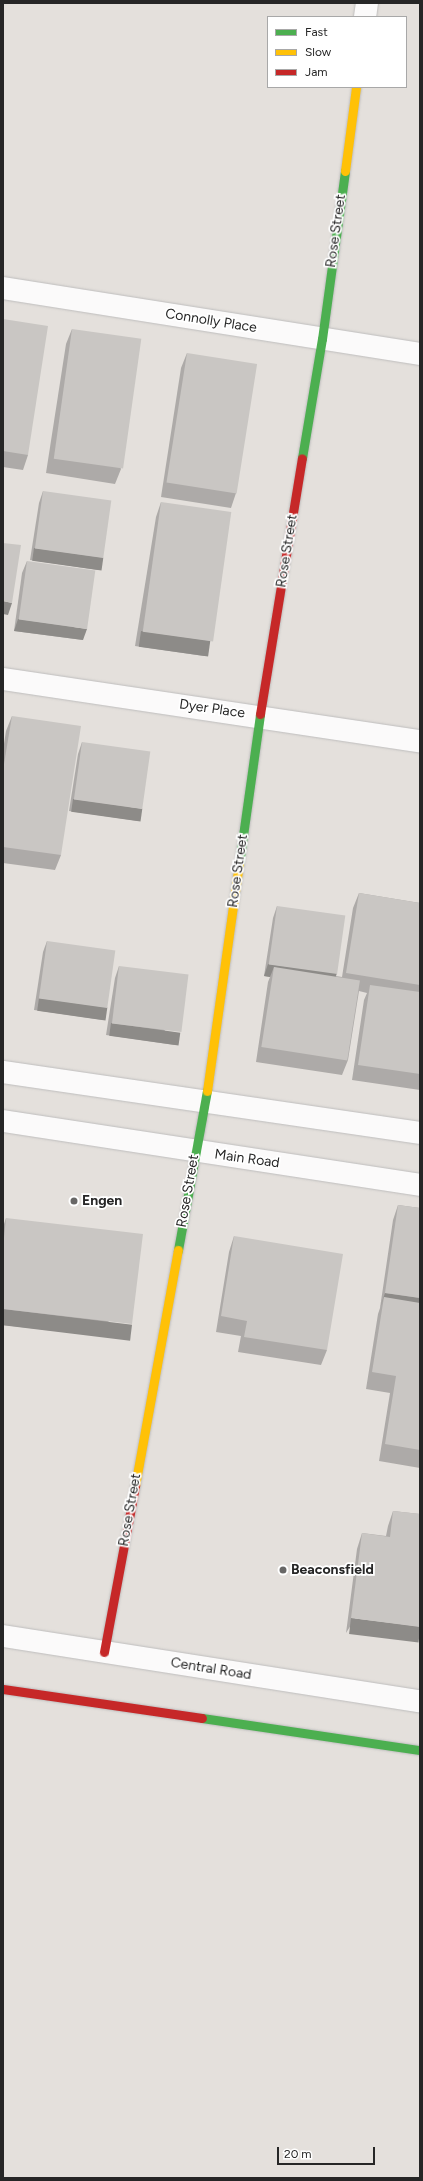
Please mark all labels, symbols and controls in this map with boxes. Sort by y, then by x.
legend [267,16,407,88]
text: Fast [305,25,328,39]
text: Slow [305,45,331,59]
text: Jam [305,65,328,79]
street label: Rose Street [323,193,349,269]
street label: Connolly Place [164,305,258,337]
street label: Rose Street [273,513,301,589]
street label: Dyer Place [178,696,246,722]
street label: Rose Street [225,833,251,909]
street label: Main Road [213,1146,281,1172]
street label: Rose Street [173,1153,203,1229]
place label: Engen [82,1193,122,1209]
marker: Engen [69,1196,79,1206]
street label: Rose Street [115,1472,145,1548]
place label: Beaconsfield [291,1562,374,1578]
marker: Beaconsfield [278,1565,288,1575]
street label: Central Road [169,1654,253,1684]
scale bar [279,2139,377,2165]
text: 20 m [284,2147,312,2161]

